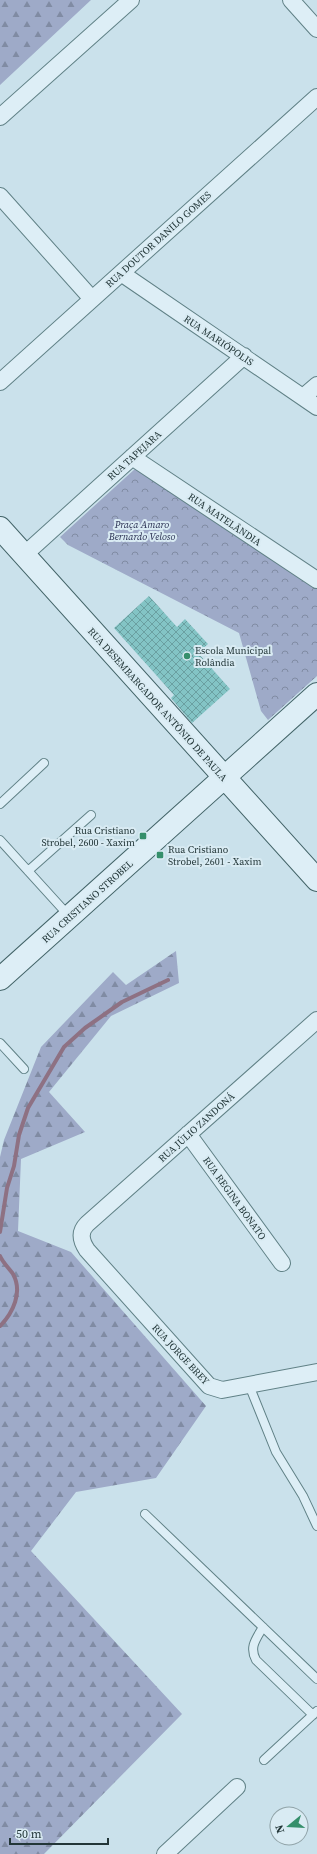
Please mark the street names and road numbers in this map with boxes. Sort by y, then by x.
street label: RUA DOUTOR DANILO GOMES [103,188,214,290]
street label: RUA MARIÓPOLIS [181,312,256,369]
street label: RUA TAPEJARA [105,427,164,483]
street label: RUA MATELÂNDIA [186,490,264,549]
street label: RUA DESEMBARGADOR ANTÔNIO DE PAULA [85,625,230,784]
street label: RUA CRISTIANO STROBEL [39,857,136,946]
street label: RUA JÚLIO ZANDONÁ [156,1090,237,1165]
street label: RUA REGINA BONATO [200,1154,269,1242]
street label: RUA JORGE BREY [149,1321,213,1388]

